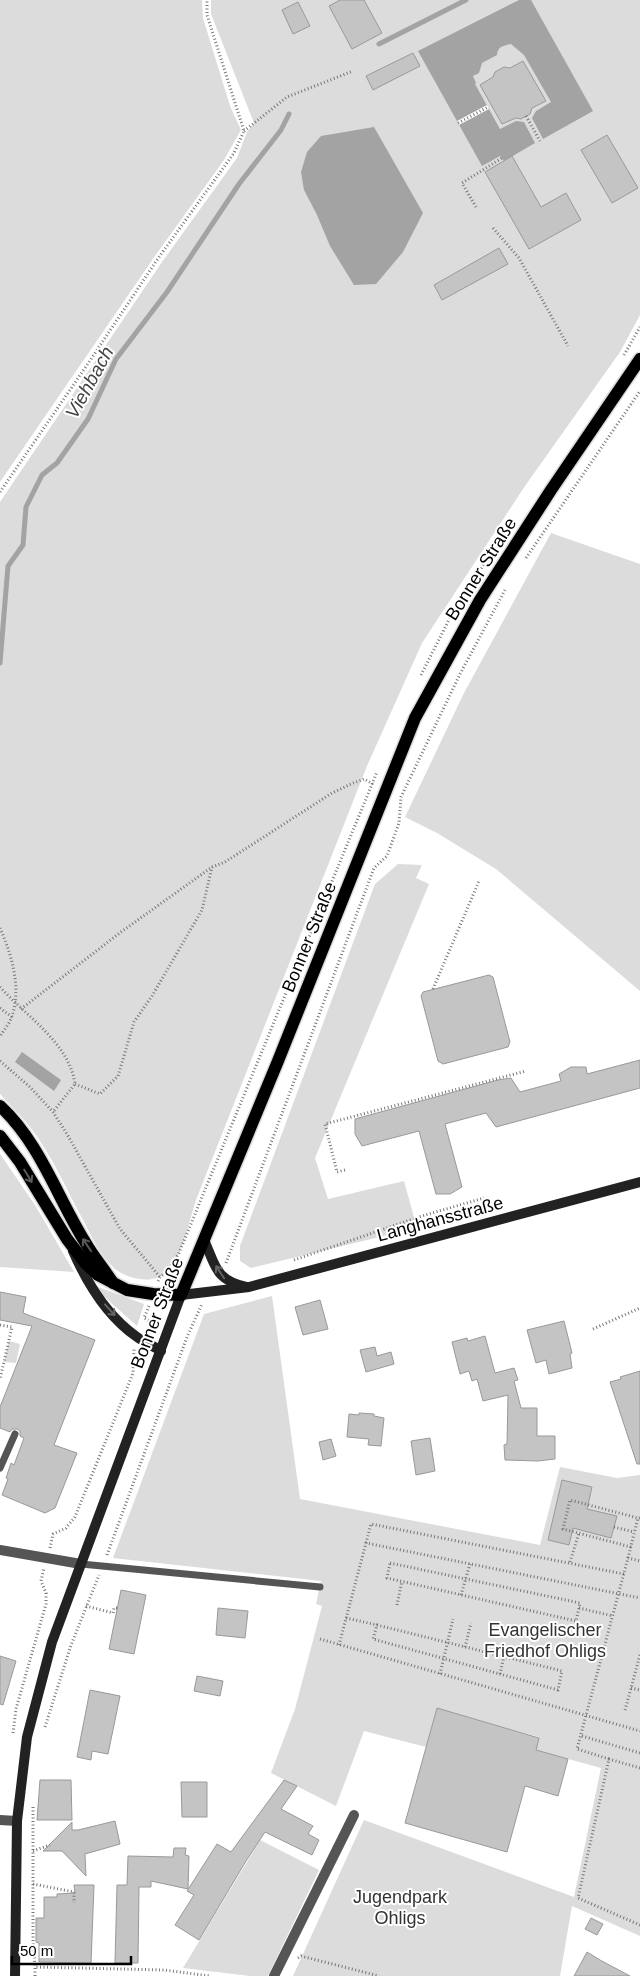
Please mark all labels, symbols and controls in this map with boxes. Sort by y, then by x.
water label: Viehbach [61,343,118,422]
street label: Bonner Straße [442,514,520,624]
street label: Bonner Straße [278,879,340,995]
one-way arrow [24,1168,34,1182]
street label: Langhansstraße [375,1193,505,1245]
one-way arrow [82,1238,92,1252]
street label: Bonner Straße [127,1255,187,1371]
one-way arrow [214,1265,224,1279]
one-way arrow [104,1304,116,1317]
park label: Evangelischer Friedhof Ohligs [484,1620,606,1661]
park label: Jugendpark Ohligs [353,1887,448,1928]
scale bar [12,1934,131,1966]
text: 50 m [20,1942,53,1959]

